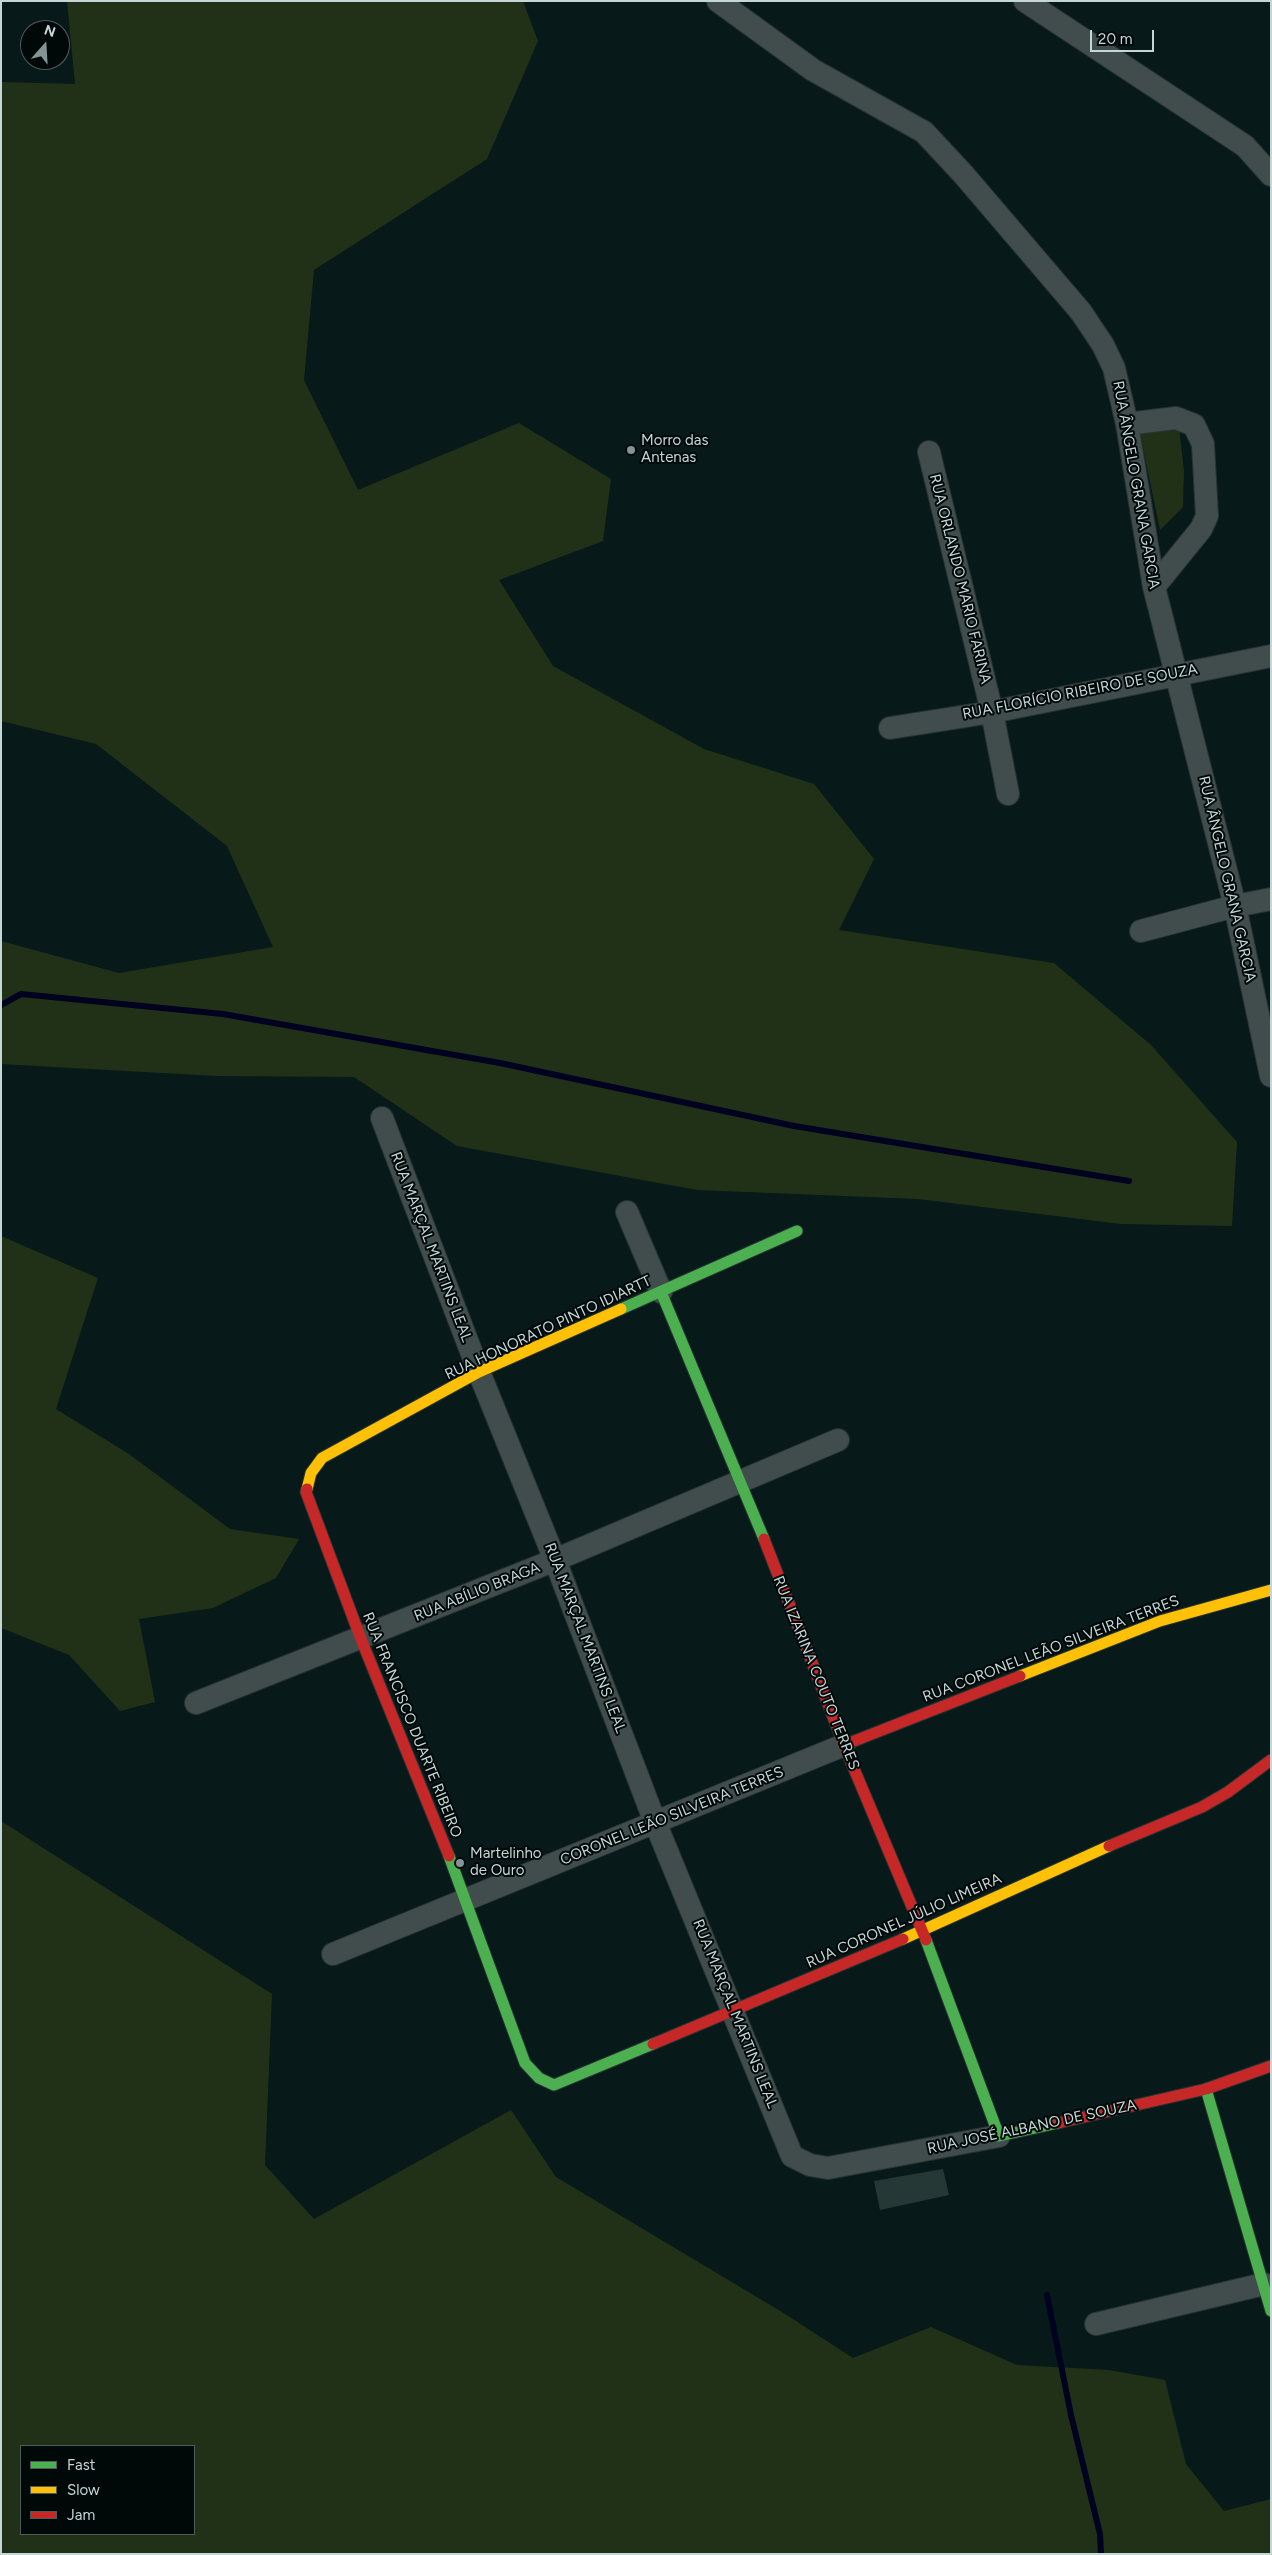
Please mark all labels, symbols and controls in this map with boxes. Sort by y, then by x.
north arrow [20,20,70,70]
scale bar [1092,20,1156,52]
text: N [42,21,58,41]
text: 20 m [1098,30,1132,48]
street label: RUA ÂNGELO GRANA GARCIA [1109,379,1163,591]
place label: Morro das Antenas [641,432,708,467]
marker: Morro das Antenas [625,444,637,456]
street label: RUA ORLANDO MARIO FARINA [925,472,995,686]
street label: RUA FLORÍCIO RIBEIRO DE SOUZA [961,660,1199,724]
street label: RUA ÂNGELO GRANA GARCIA [1194,774,1260,984]
street label: RUA MARÇAL MARTINS LEAL [386,1149,476,1345]
street label: RUA HONORATO PINTO IDIARTT [442,1272,654,1384]
street label: RUA MARÇAL MARTINS LEAL [540,1540,630,1736]
street label: RUA ABÍLIO BRAGA [411,1559,543,1625]
street label: RUA IZARINA COUTO TERRES [769,1574,863,1772]
street label: RUA CORONEL LEÃO SILVEIRA TERRES [920,1592,1182,1706]
street label: RUA FRANCISCO DUARTE RIBEIRO [358,1610,466,1840]
street label: CORONEL LEÃO SILVEIRA TERRES [558,1763,786,1869]
place label: Martelinho de Ouro [470,1845,541,1880]
marker: Martelinho de Ouro [454,1857,466,1869]
street label: RUA CORONEL JÚLIO LIMEIRA [804,1870,1004,1972]
street label: RUA MARÇAL MARTINS LEAL [689,1917,781,2111]
street label: RUA JOSÉ ALBANO DE SOUZA [926,2096,1138,2158]
legend [20,2445,195,2535]
text: Fast [67,2456,95,2474]
text: Slow [67,2481,100,2499]
text: Jam [67,2506,95,2524]

